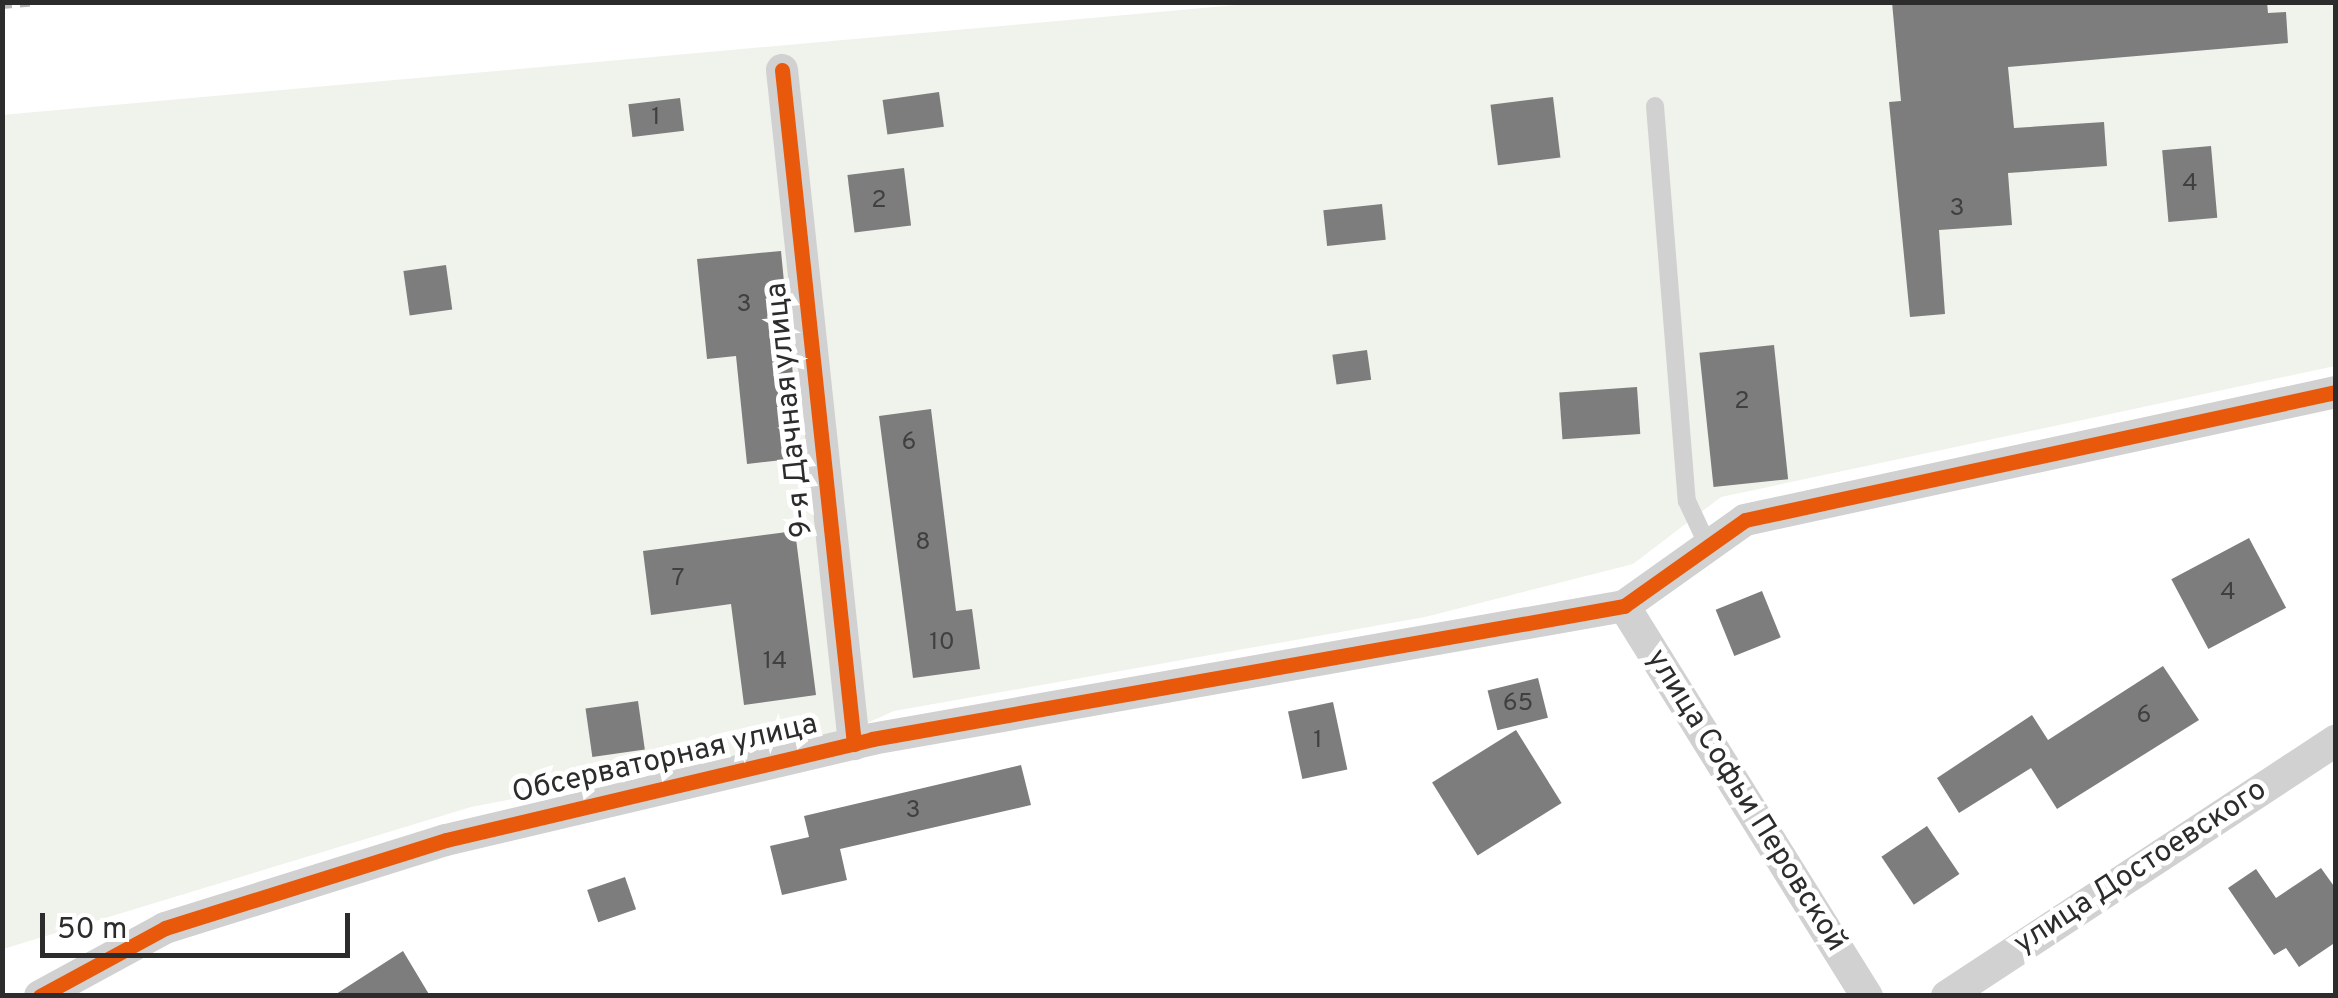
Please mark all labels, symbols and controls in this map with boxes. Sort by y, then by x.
house number: 1 [651,103,661,133]
house number: 4 [2182,169,2198,199]
house number: 2 [871,186,887,216]
house number: 3 [1949,194,1965,224]
street label: 9-я Дачная улица [760,281,822,539]
house number: 3 [736,290,752,320]
house number: 2 [1734,387,1750,417]
house number: 6 [902,428,916,458]
house number: 8 [915,528,931,558]
house number: 7 [671,564,685,594]
house number: 4 [2220,578,2236,608]
house number: 10 [929,628,955,658]
street label: улица Софьи Перовской [1637,643,1853,959]
house number: 14 [763,647,787,677]
house number: 65 [1503,689,1533,719]
house number: 6 [2137,701,2151,731]
street label: Обсерваторная улица [509,707,821,813]
house number: 1 [1313,726,1323,756]
street label: улица Достоевского [2008,773,2274,963]
house number: 3 [905,796,921,826]
scale bar [45,893,355,955]
text: 50 m [57,912,127,949]

